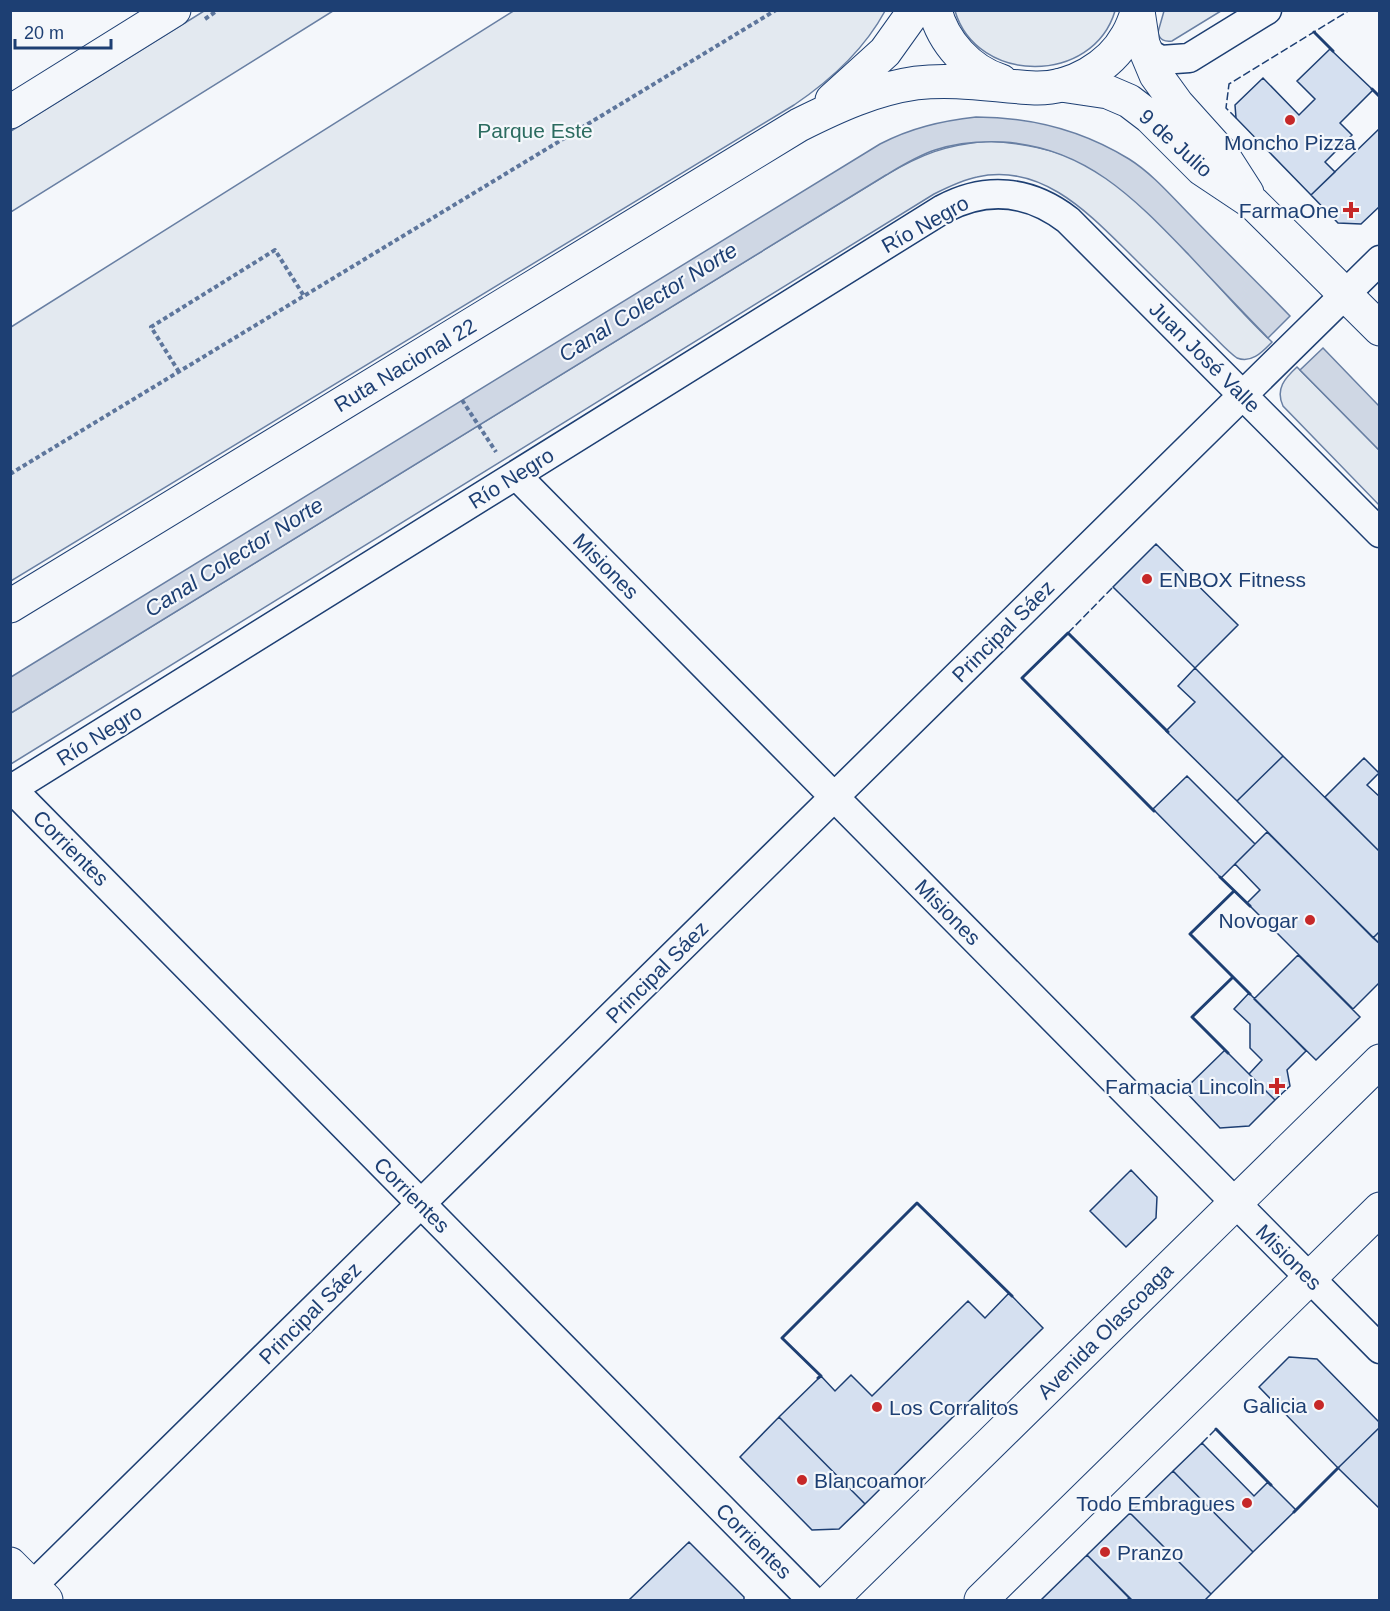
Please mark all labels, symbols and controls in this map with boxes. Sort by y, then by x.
scale bar [15,12,111,50]
text: 20 m [24,23,64,43]
street label: 9 de Julio [1135,104,1217,182]
marker: Moncho Pizza [1283,113,1297,127]
park label: Parque Este [477,119,593,142]
place label: Moncho Pizza [1224,131,1356,154]
street label: Río Negro [878,191,972,257]
place label: FarmaOne [1239,199,1339,222]
marker: FarmaOne [1344,203,1358,217]
water label: Canal Colector Norte [554,237,742,367]
street label: Juan José Valle [1145,297,1265,417]
street label: Ruta Nacional 22 [330,314,480,416]
street label: Río Negro [464,443,558,513]
water label: Canal Colector Norte [140,492,328,622]
street label: Misiones [569,529,643,603]
place label: ENBOX Fitness [1159,568,1306,591]
marker: ENBOX Fitness [1140,572,1154,586]
street label: Principal Sáez [947,575,1059,687]
street label: Río Negro [52,700,146,770]
street label: Corrientes [29,806,113,890]
street label: Misiones [911,875,985,949]
place label: Novogar [1219,909,1298,932]
marker: Novogar [1303,913,1317,927]
street label: Principal Sáez [601,916,713,1028]
place label: Farmacia Lincoln [1105,1075,1265,1098]
marker: Farmacia Lincoln [1270,1079,1284,1093]
street label: Corrientes [370,1153,454,1237]
street label: Misiones [1252,1220,1326,1294]
street label: Principal Sáez [254,1257,366,1369]
street label: Avenida Olascoaga [1033,1258,1178,1403]
place label: Galicia [1243,1394,1307,1417]
place label: Los Corralitos [889,1396,1019,1419]
marker: Galicia [1312,1398,1326,1412]
marker: Los Corralitos [870,1400,884,1414]
place label: Blancoamor [814,1469,926,1492]
marker: Blancoamor [795,1473,809,1487]
place label: Todo Embragues [1076,1492,1235,1515]
marker: Todo Embragues [1240,1496,1254,1510]
street label: Corrientes [712,1499,796,1583]
place label: Pranzo [1117,1541,1184,1564]
marker: Pranzo [1098,1545,1112,1559]

